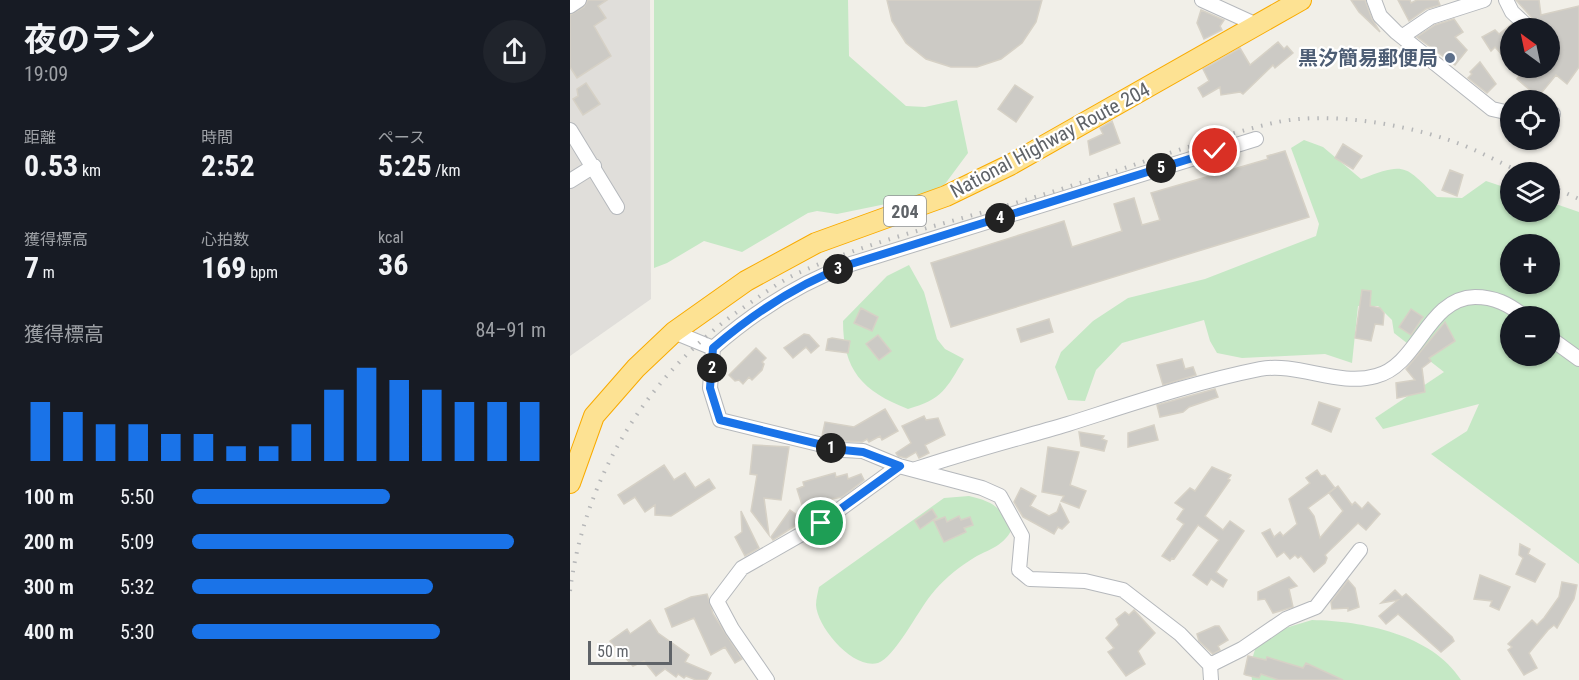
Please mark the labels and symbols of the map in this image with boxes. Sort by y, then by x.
north arrow [1500,18,1560,78]
place label: 黒汐簡易郵便局 [1298,46,1438,70]
marker: 黒汐簡易郵便局 [1443,51,1457,65]
street label: National Highway Route 204 [946,77,1154,203]
pin [1189,125,1240,176]
pin: 5 [1146,153,1176,183]
road number: 204 [884,196,926,226]
pin: 4 [985,203,1015,233]
pin: 3 [823,254,853,284]
pin: 2 [697,353,727,383]
pin: 1 [816,433,846,463]
pin [795,497,846,548]
scale bar [588,638,672,666]

